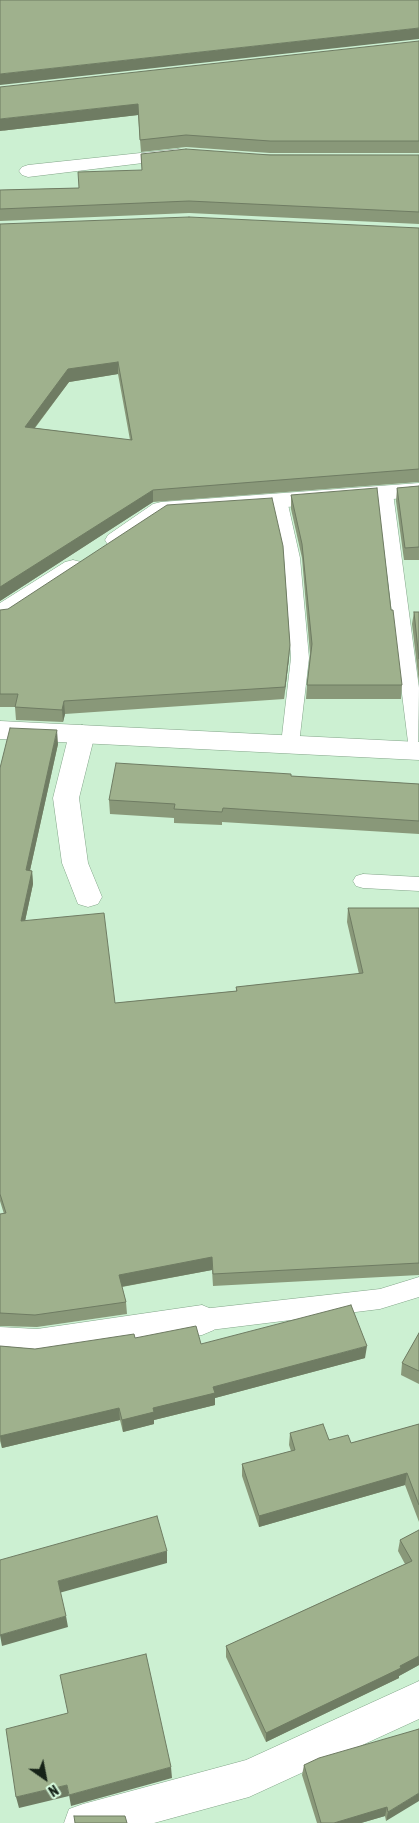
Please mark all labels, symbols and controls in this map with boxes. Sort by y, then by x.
north arrow [20,1753,70,1803]
text: N [45,1782,61,1800]

